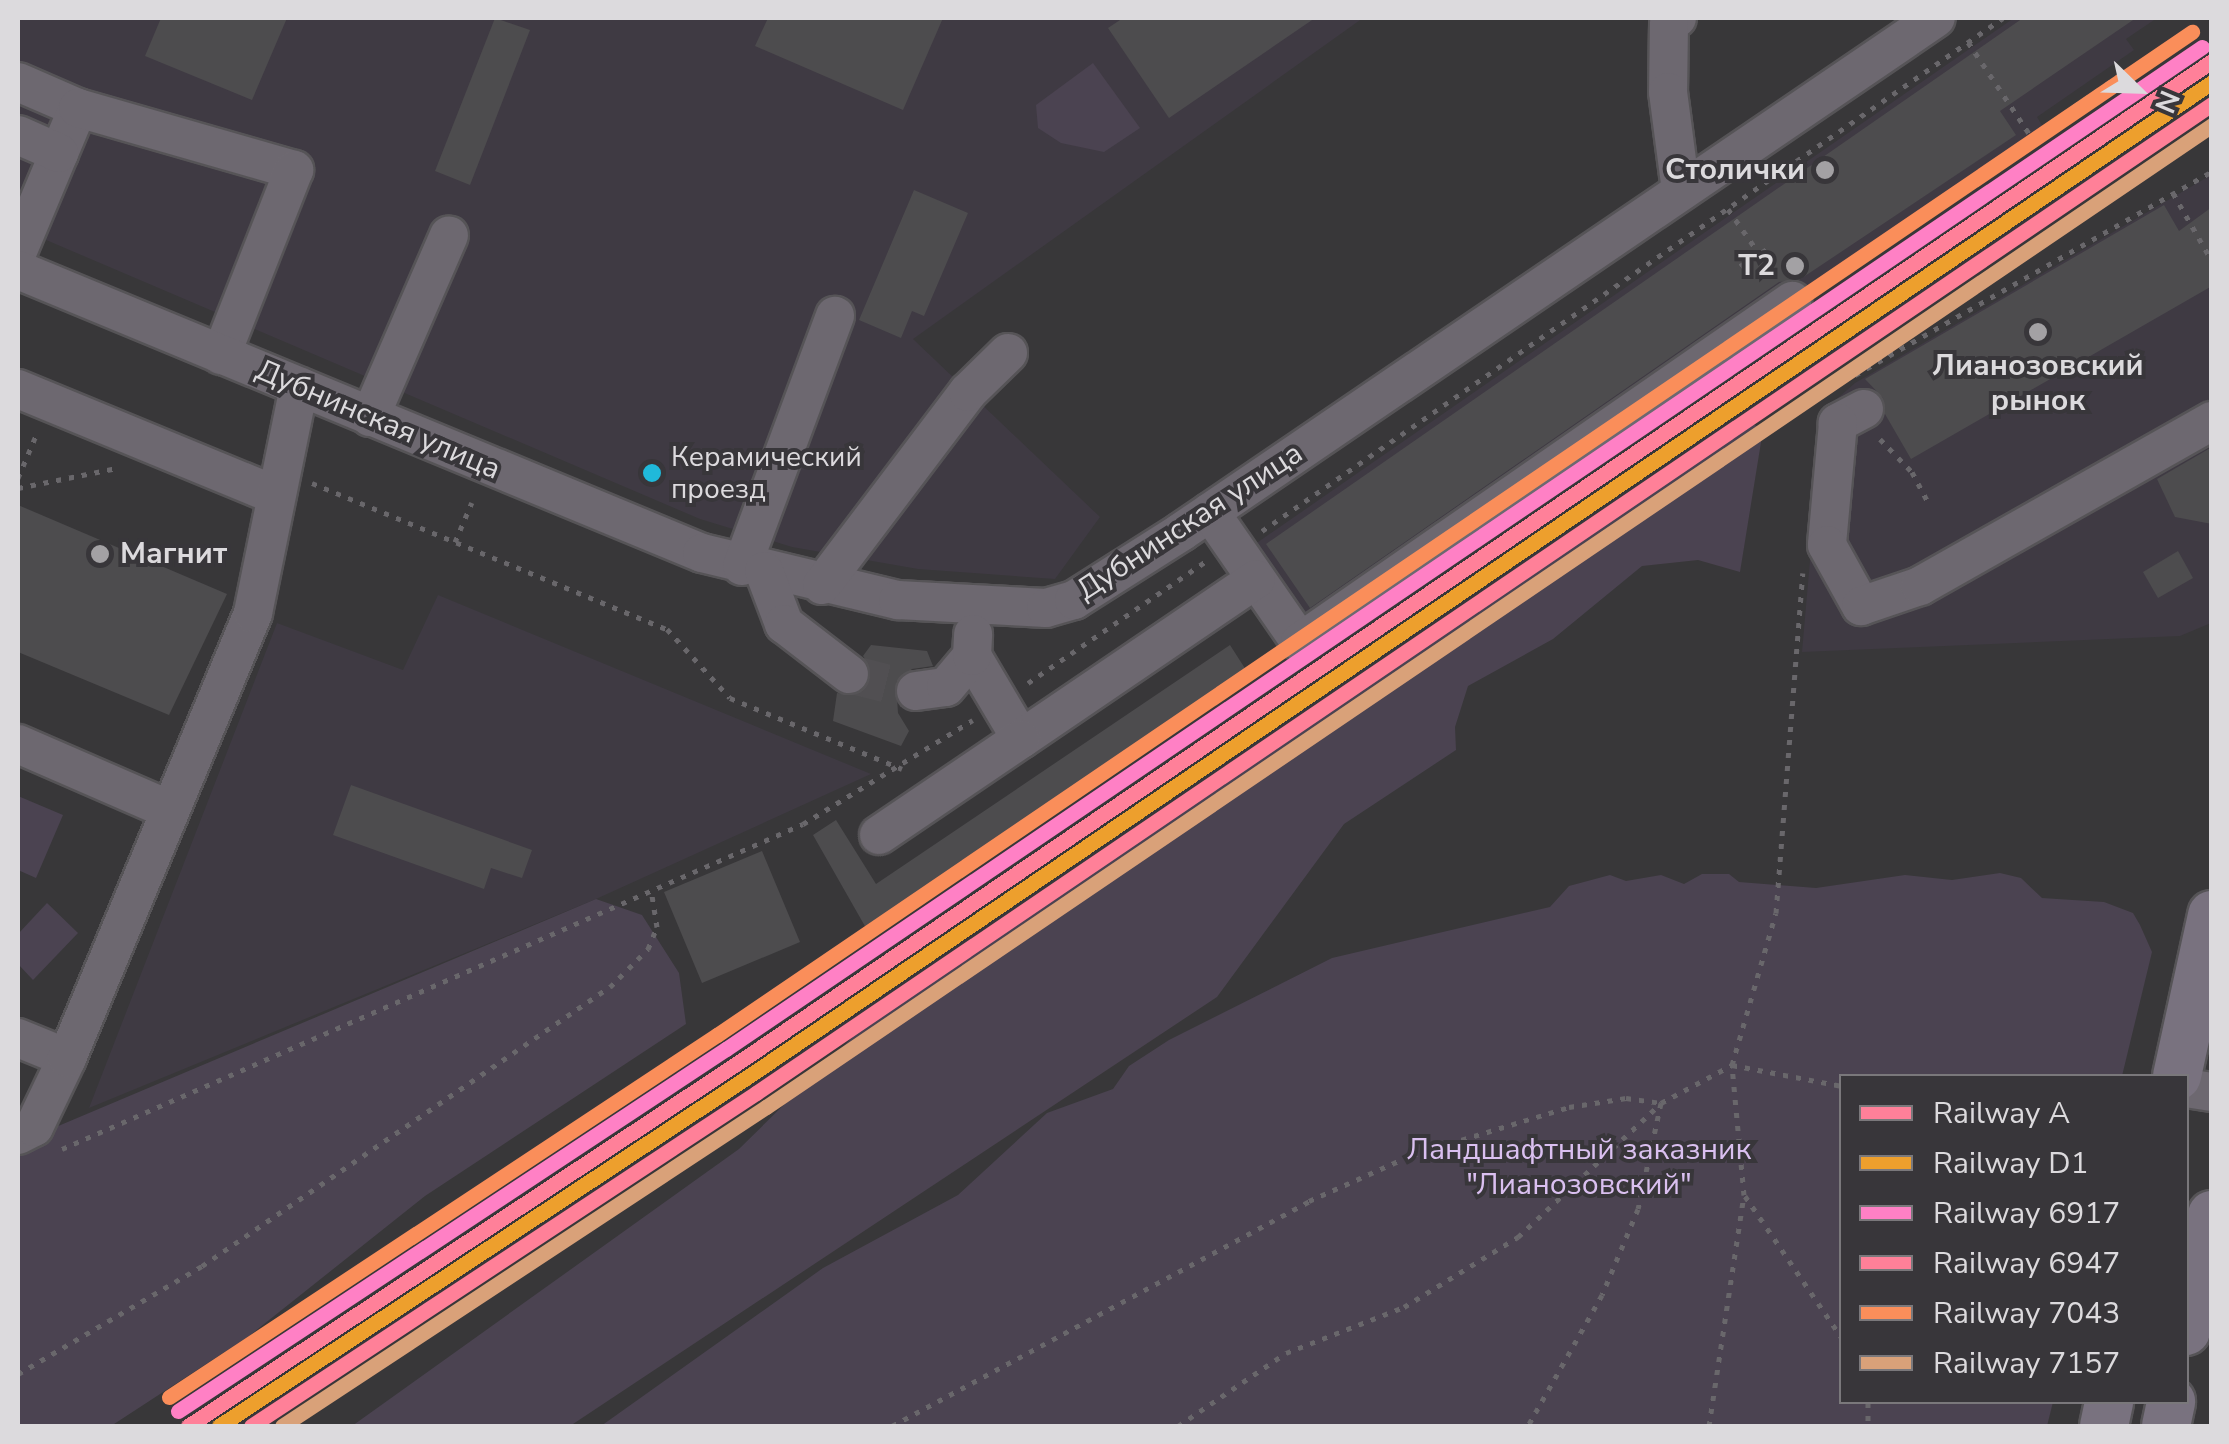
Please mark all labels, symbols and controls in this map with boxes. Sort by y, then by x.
north arrow [2089,40,2189,140]
text: N [2145,85,2188,119]
place label: Столички [1665,152,1805,188]
marker: Столички [1814,159,1836,181]
place label: T2 [1738,248,1775,284]
marker: T2 [1784,255,1806,277]
marker: Лианозовский рынок [2027,321,2049,343]
place label: Лианозовский рынок [1932,348,2144,418]
street label: Дубнинская улица [250,352,506,488]
street label: Дубнинская улица [1070,436,1310,608]
place label: Керамический проезд [671,440,862,506]
marker: Керамический проезд [642,463,662,483]
place label: Магнит [120,536,227,572]
marker: Магнит [89,543,111,565]
legend [1839,1074,2189,1404]
text: Railway A [1933,1093,2070,1134]
park label: Ландшафтный заказник "Лианозовский" [1407,1132,1751,1202]
text: Railway D1 [1933,1143,2088,1184]
text: Railway 6917 [1933,1193,2120,1234]
text: Railway 6947 [1933,1243,2120,1284]
text: Railway 7043 [1933,1293,2120,1334]
text: Railway 7157 [1933,1343,2120,1384]

